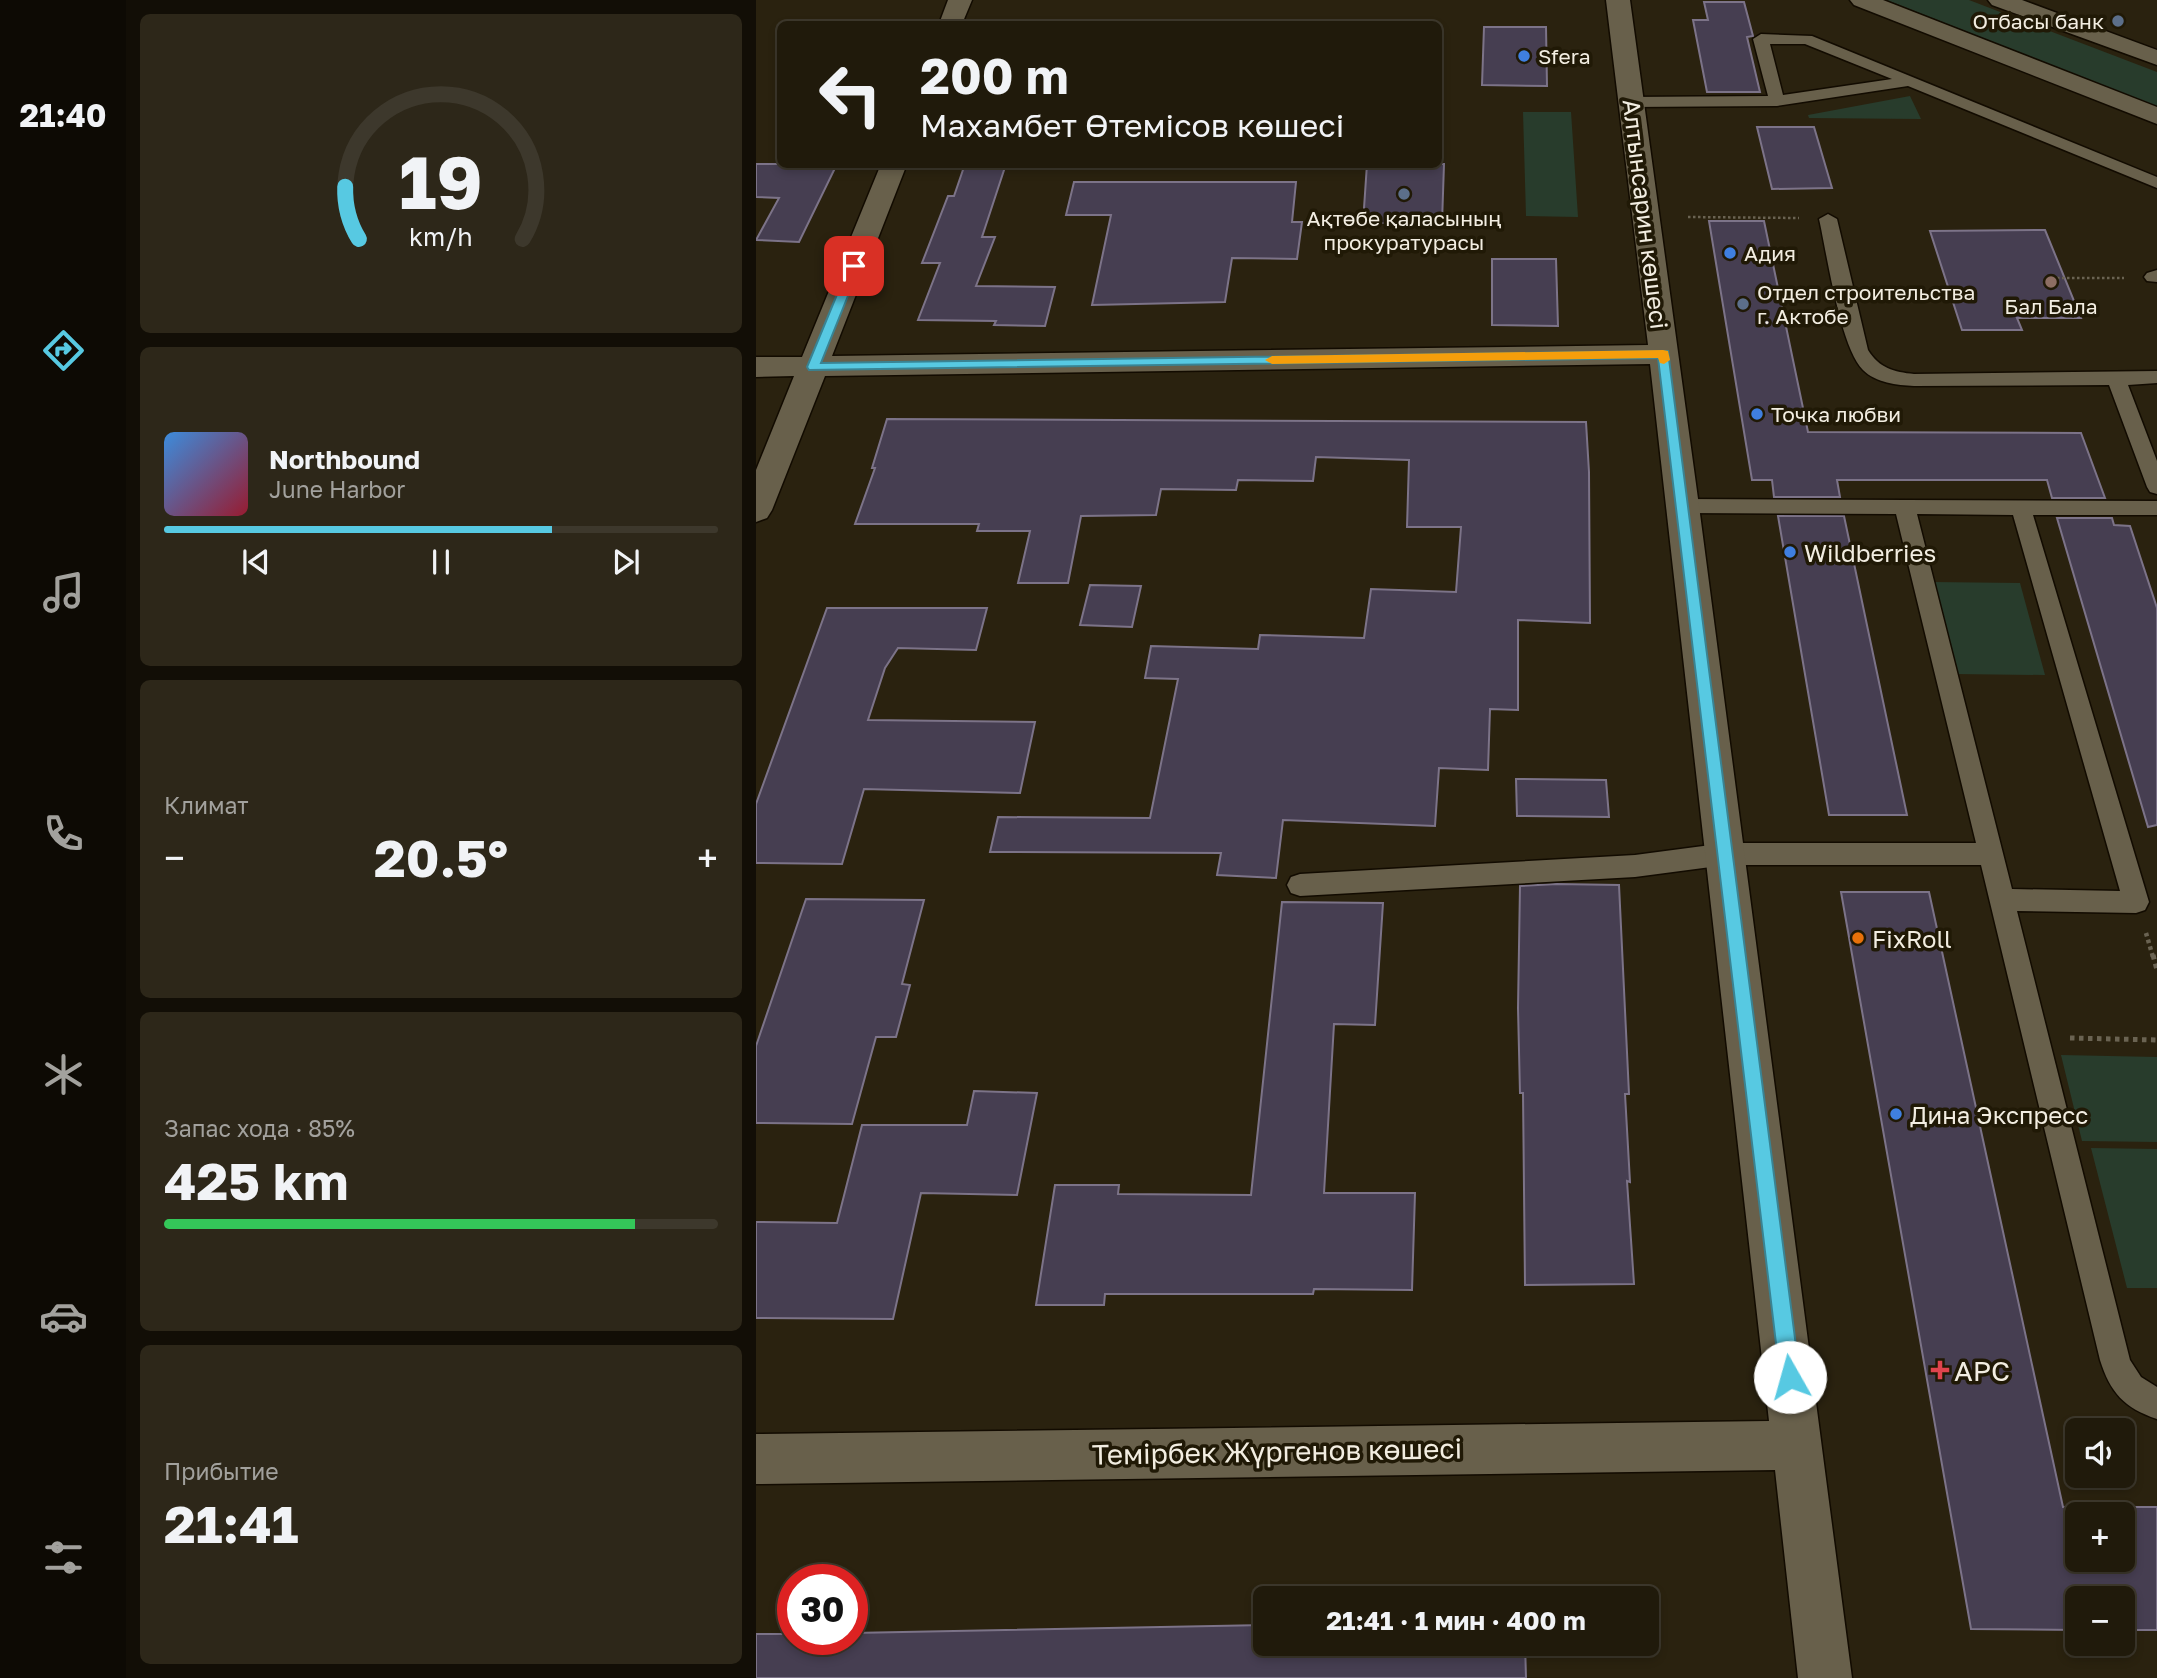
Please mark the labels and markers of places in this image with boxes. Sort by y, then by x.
place label: Отбасы банк [1973,8,2104,34]
marker: Отбасы банк [2110,13,2126,29]
place label: Sfera [1538,43,1591,69]
marker: Sfera [1516,48,1532,64]
marker: Ақтөбе қаласының прокуратурасы [1396,186,1412,202]
place label: Ақтөбе қаласының прокуратурасы [1306,205,1502,255]
pin [824,236,884,296]
place label: Адия [1744,240,1796,266]
marker: Адия [1722,245,1738,261]
marker: Бал Бала [2043,274,2059,290]
place label: Отдел строительства г. Актобе [1757,279,1975,329]
place label: Бал Бала [2004,293,2098,319]
marker: Отдел строительства г. Актобе [1735,296,1751,312]
place label: Точка любви [1771,401,1901,427]
marker: Точка любви [1749,406,1765,422]
place label: Wildberries [1804,538,1936,567]
marker: Wildberries [1782,544,1798,560]
place label: FixRoll [1872,924,1952,953]
marker: FixRoll [1850,930,1866,946]
place label: Дина Экспресс [1910,1100,2088,1129]
marker: Дина Экспресс [1888,1106,1904,1122]
place label: АРС [1954,1354,2010,1387]
marker: АРС [1932,1362,1948,1378]

